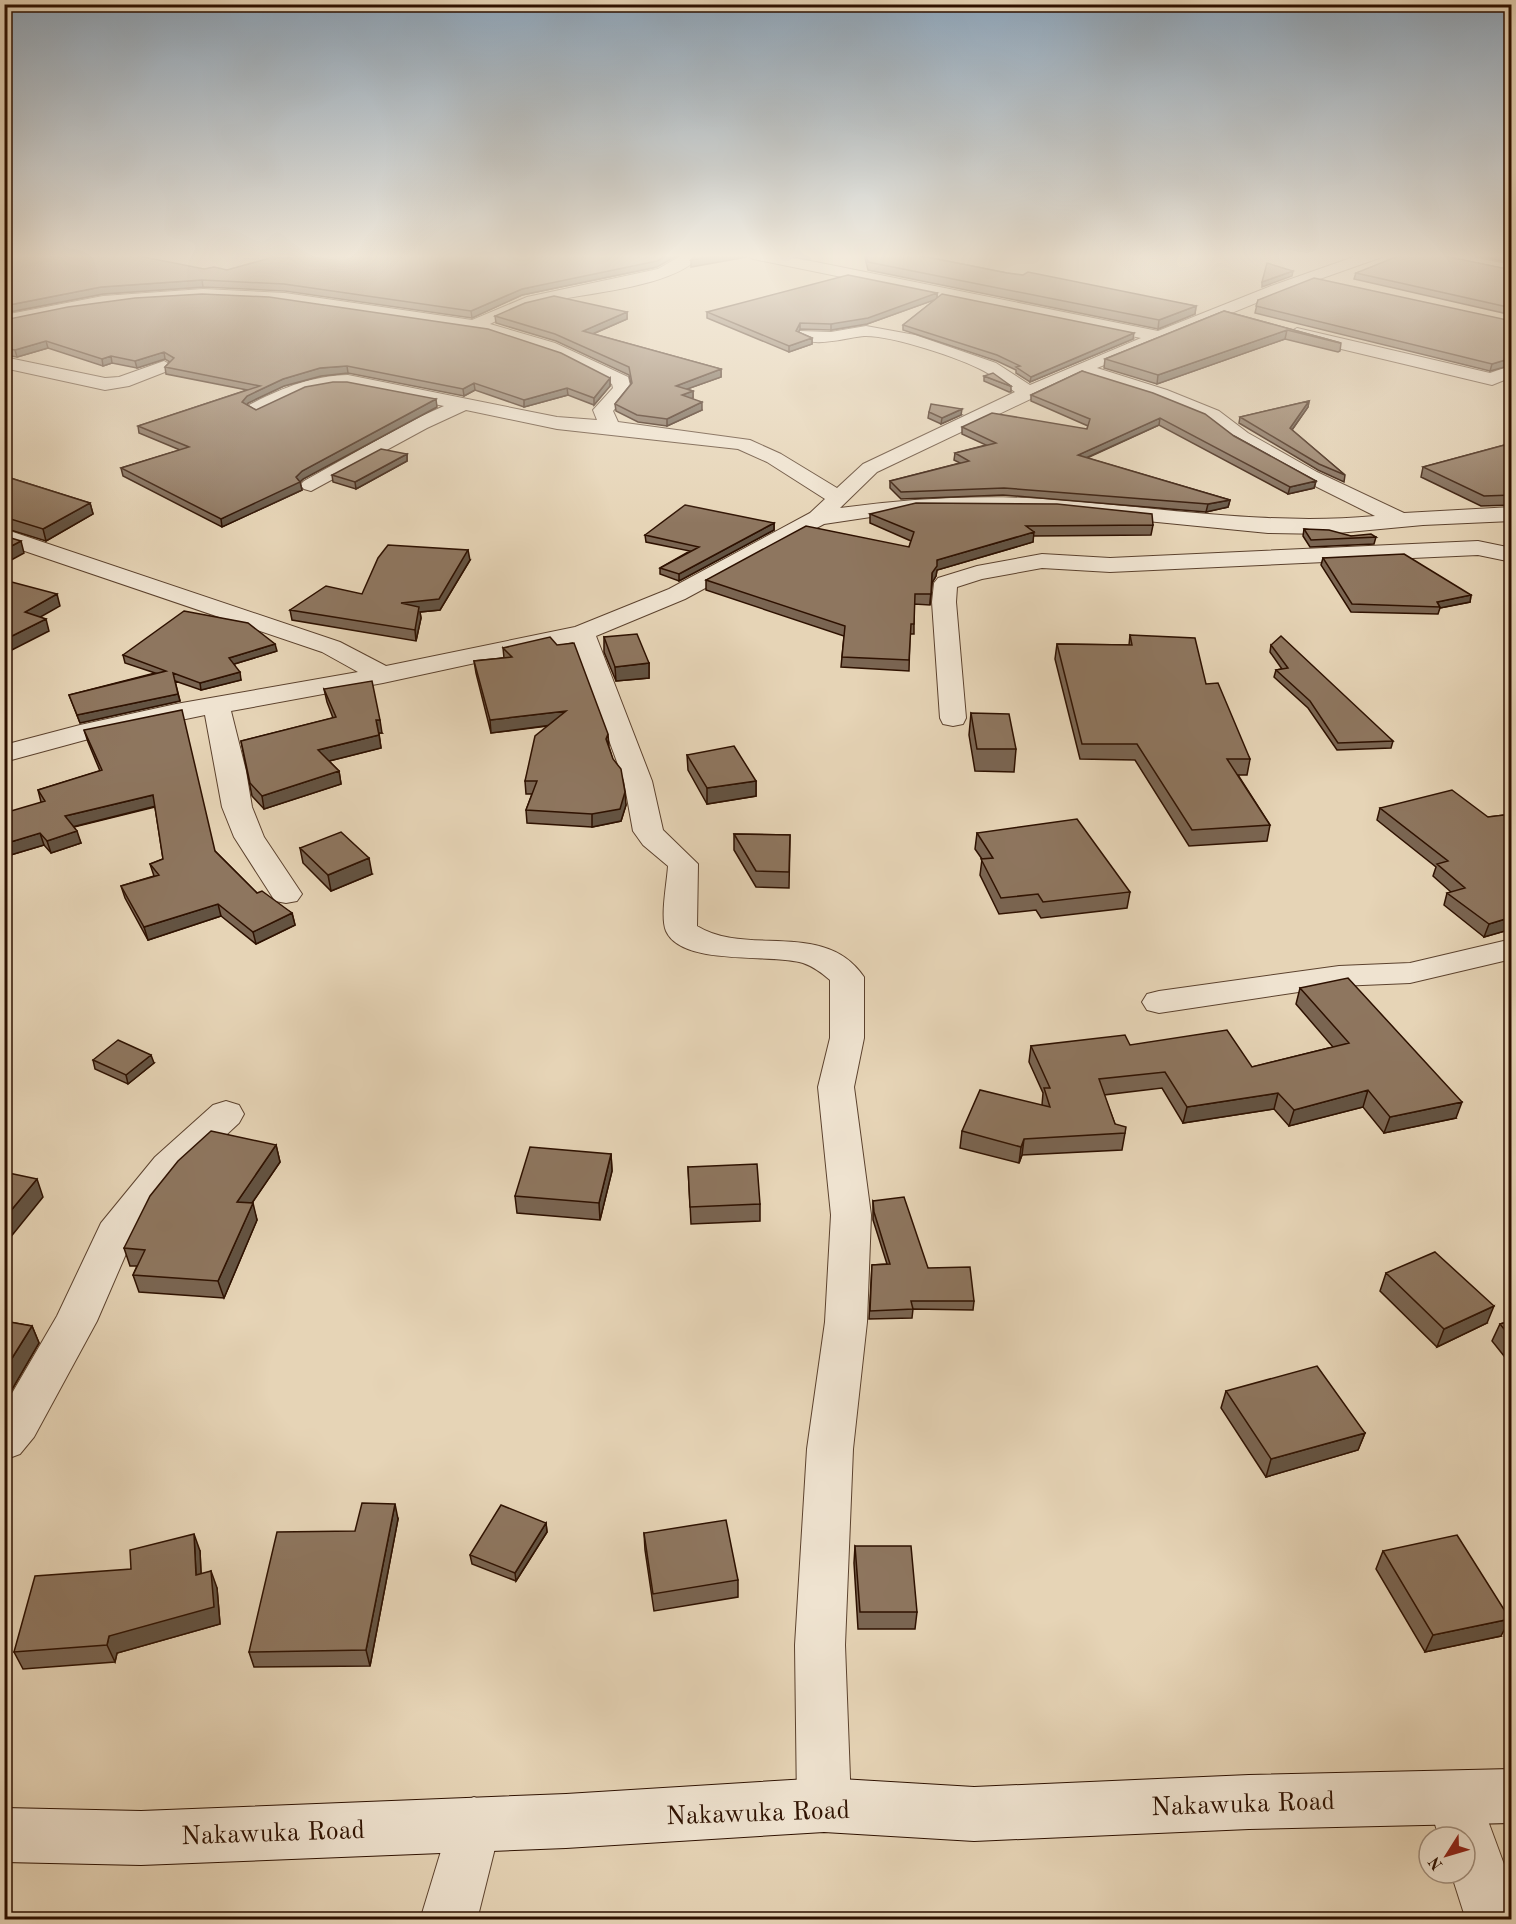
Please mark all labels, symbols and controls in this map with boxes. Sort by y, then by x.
street label: Nakawuka Road [1151,1789,1336,1821]
street label: Nakawuka Road [666,1798,851,1830]
street label: Nakawuka Road [181,1818,366,1850]
north arrow [1417,1825,1477,1885]
text: N [1426,1853,1447,1873]

